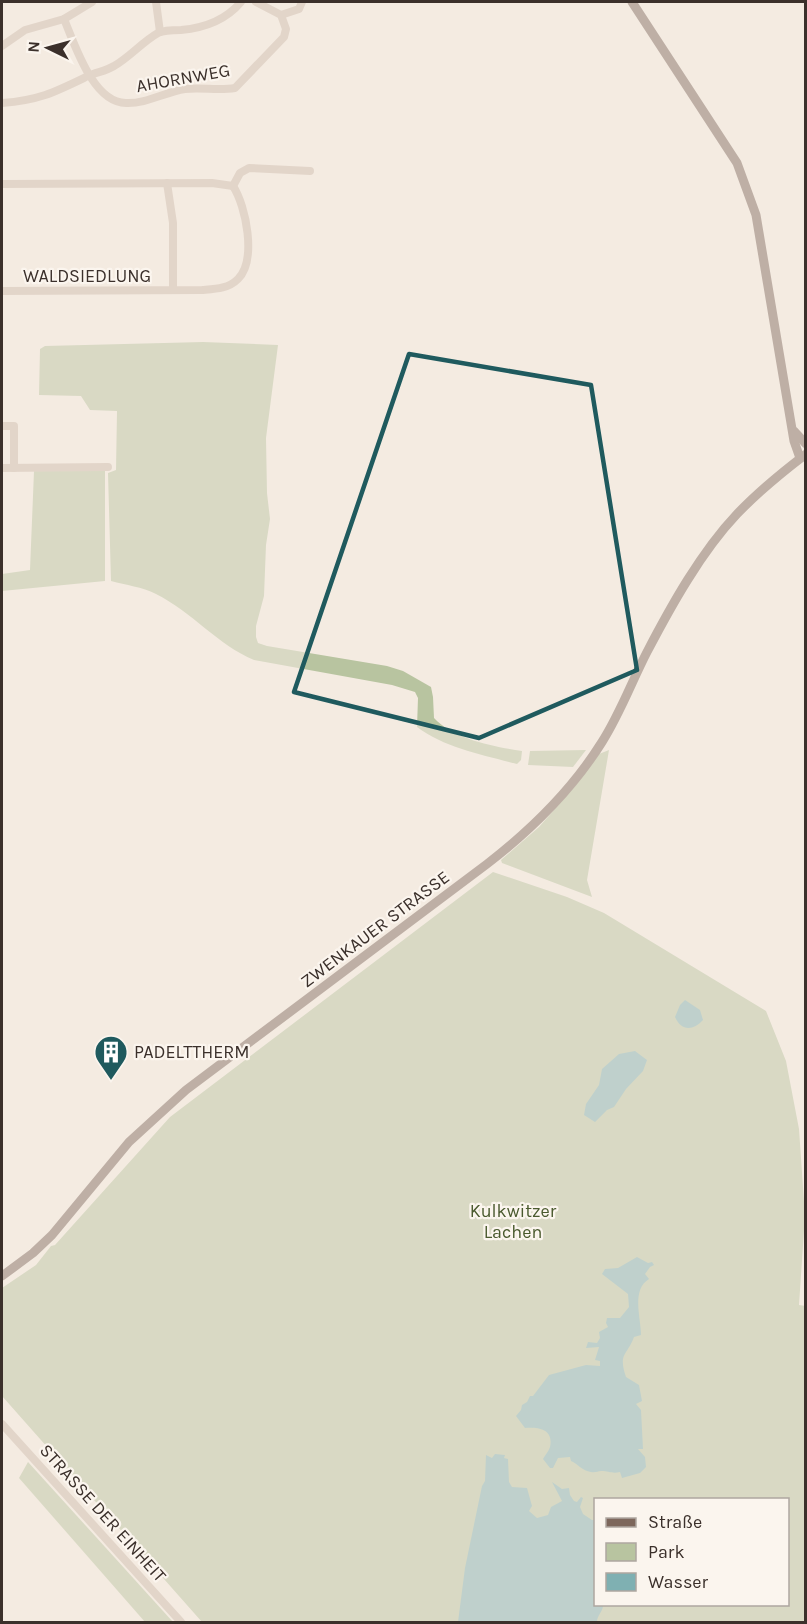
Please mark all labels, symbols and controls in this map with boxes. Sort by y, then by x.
north arrow [18,18,78,78]
text: N [24,40,44,53]
street label: AHORNWEG [134,59,232,97]
street label: WALDSIEDLUNG [23,265,151,287]
street label: ZWENKAUER STRASSE [296,866,454,992]
building icon: PADELTTHERM [93,1034,129,1081]
place label: PADELTTHERM [134,1041,250,1063]
park label: Kulkwitzer Lachen [470,1200,557,1243]
street label: STRASSE DER EINHEIT [35,1439,171,1587]
legend [594,1498,789,1606]
text: Straße [648,1511,702,1533]
text: Park [648,1541,685,1563]
text: Wasser [648,1571,709,1593]

